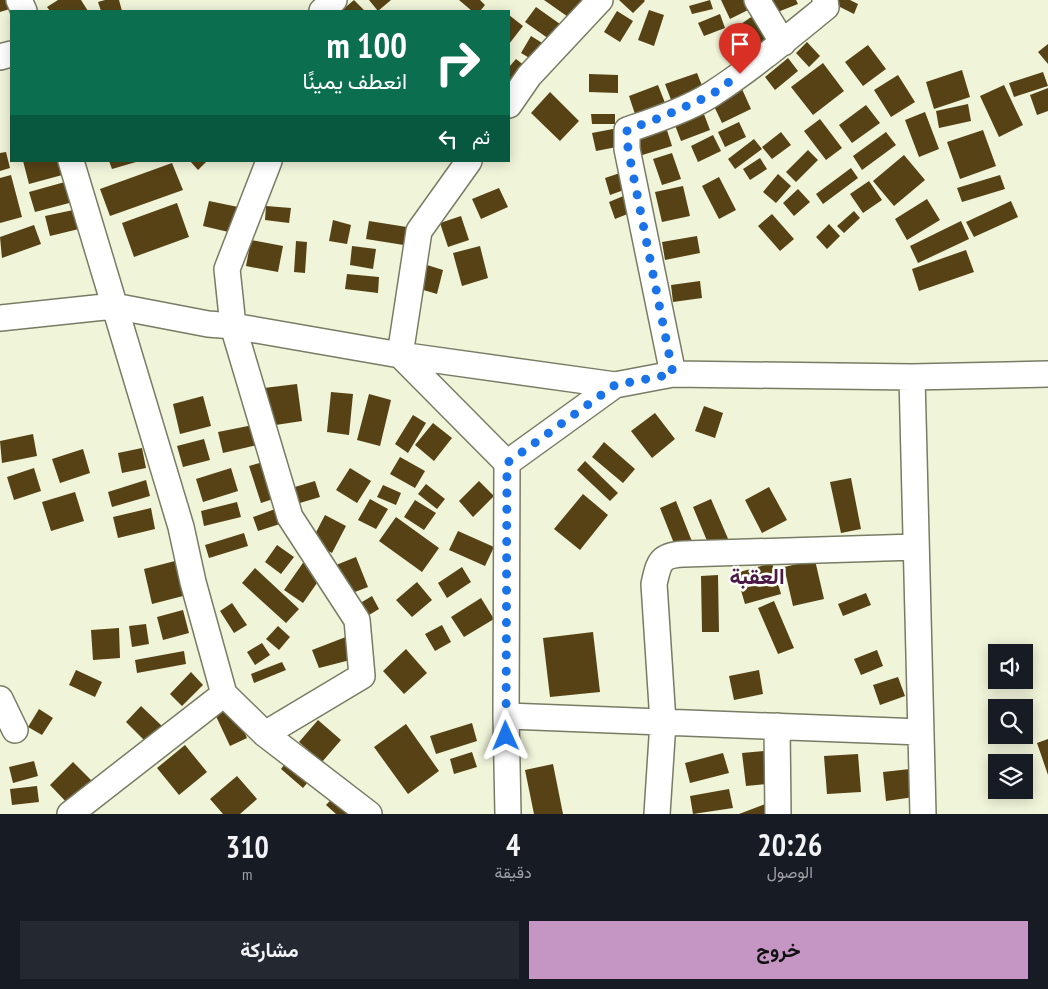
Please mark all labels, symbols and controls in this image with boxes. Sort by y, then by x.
text: 100 m [326,22,407,68]
pin [719,23,761,74]
icon: right [425,30,490,95]
icon: arrive [726,30,754,58]
text: انعطف يمينًا [302,67,407,95]
icon: left [434,125,462,153]
text: ثم [472,125,490,149]
district label: العقبة [729,562,785,590]
map controls [988,644,1033,799]
button: sound [988,644,1033,689]
button: search [988,699,1033,744]
position arrow [479,709,531,761]
button: layers [988,754,1033,799]
text: 4 [506,825,520,864]
text: 20:26 [757,825,822,864]
text: 310 [226,827,269,866]
text: دقيقة [495,862,532,882]
text: الوصول [767,862,813,882]
text: m [242,864,253,884]
button: مشاركة [20,921,519,979]
button: خروج [529,921,1028,979]

